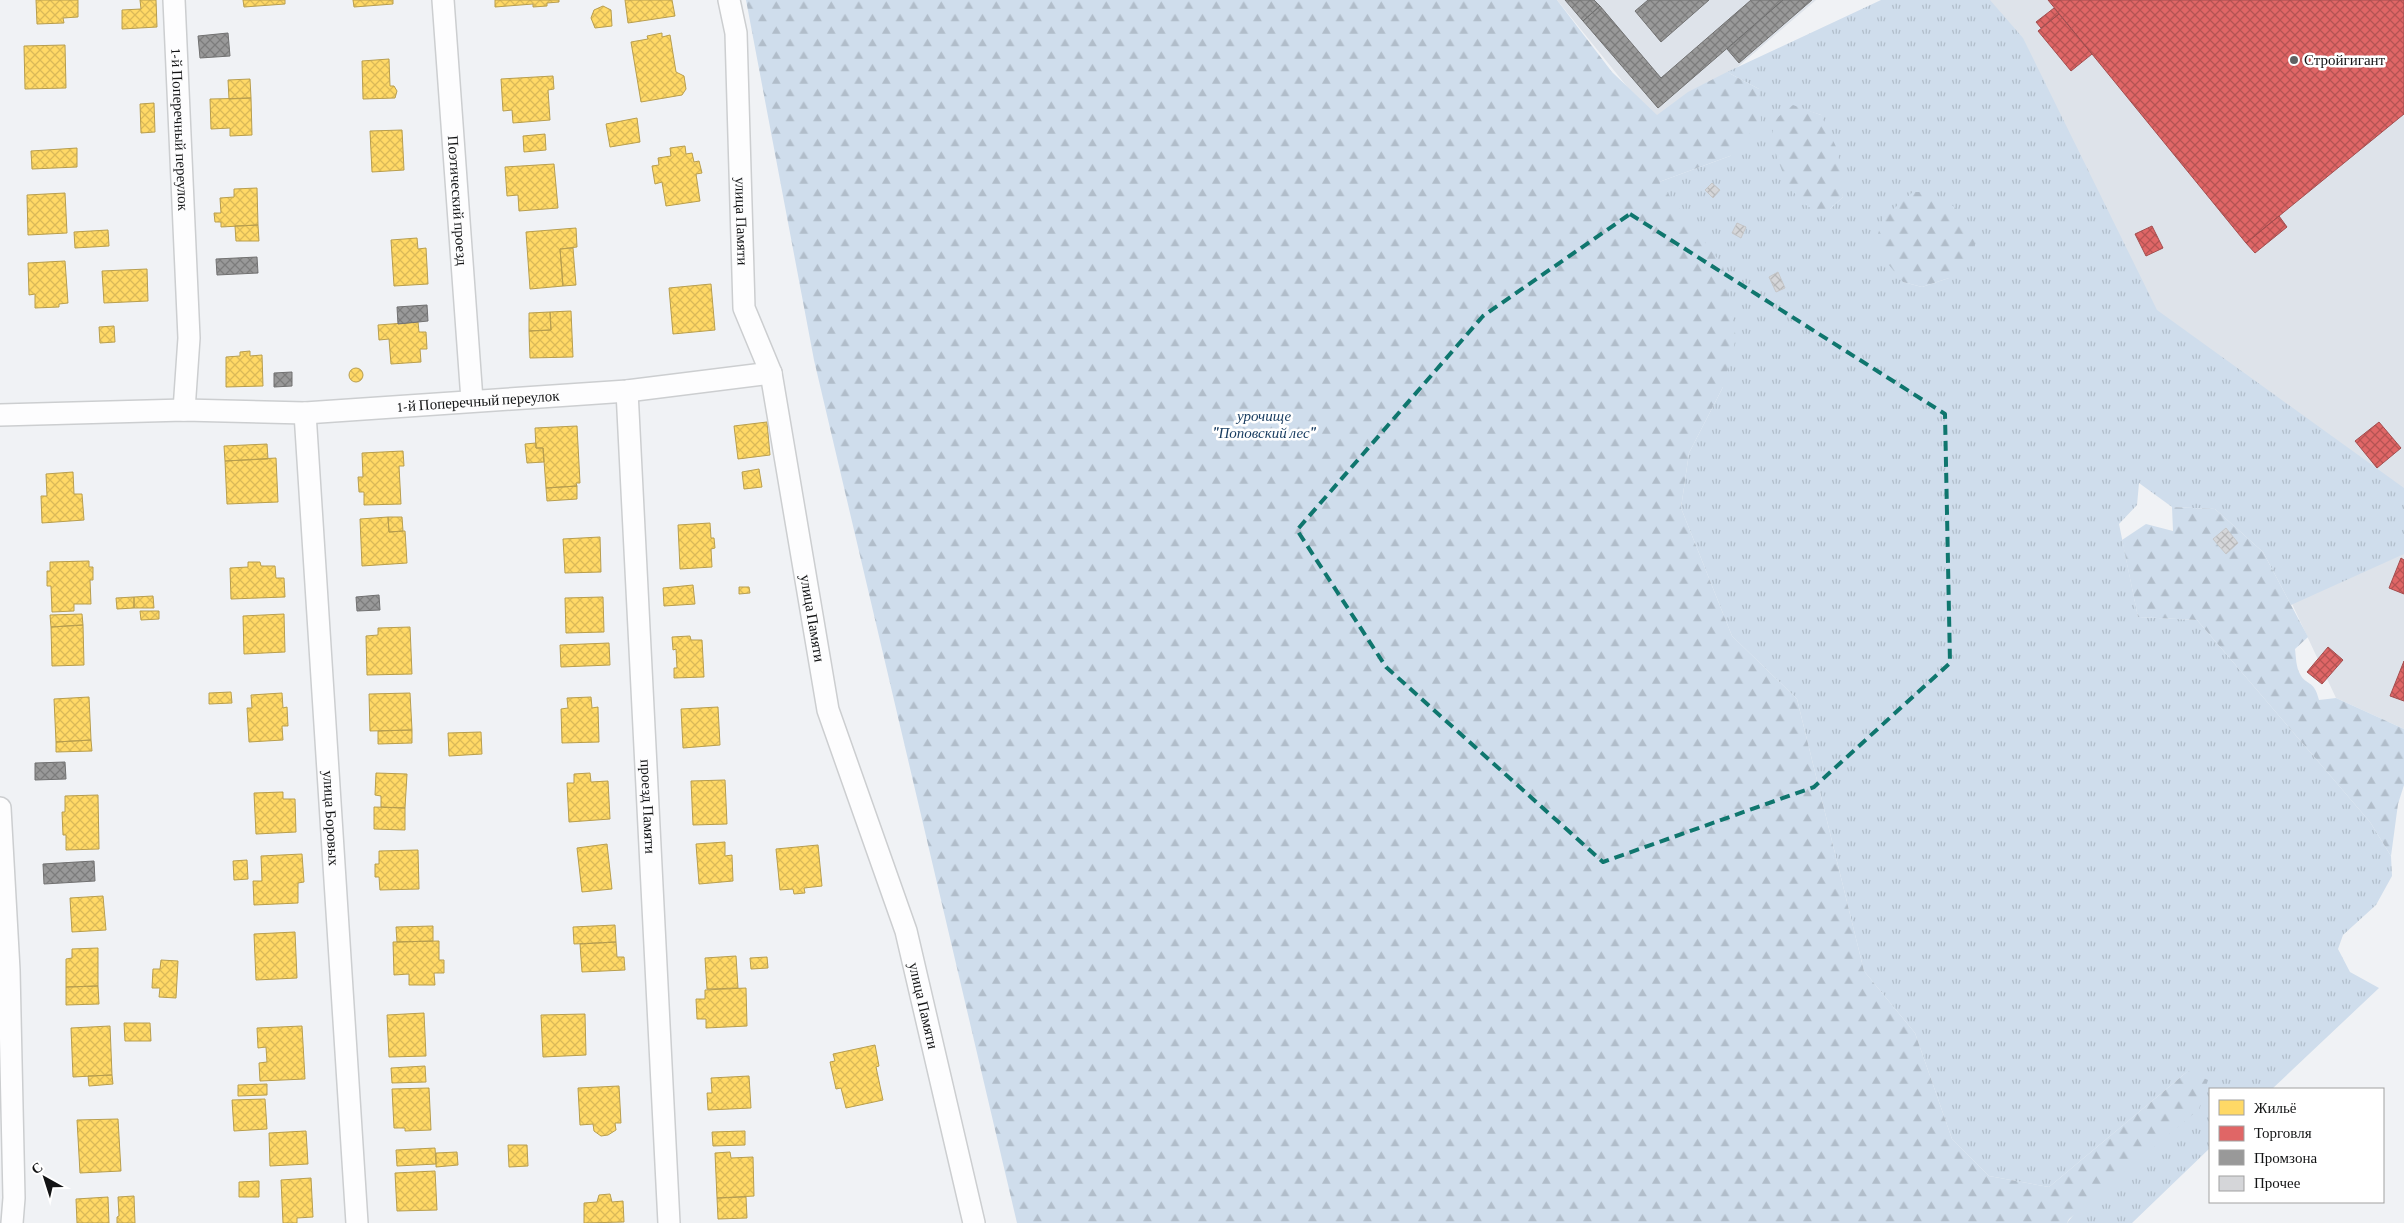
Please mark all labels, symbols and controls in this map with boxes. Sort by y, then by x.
street label: 1-й Поперечный переулок [168,48,191,212]
place label: Стройгигант [2304,52,2386,68]
marker: Стройгигант [2288,54,2300,66]
street label: Поэтический проезд [445,135,470,266]
street label: улица Памяти [732,177,751,266]
street label: 1-й Поперечный переулок [397,388,561,415]
park label: урочище "Поповский лес" [1212,408,1317,441]
street label: улица Памяти [797,573,828,663]
street label: проезд Памяти [638,759,658,854]
street label: улица Боровых [320,770,342,867]
street label: улица Памяти [906,961,941,1050]
legend [2209,1088,2384,1203]
text: Жильё [2254,1100,2297,1116]
text: Торговля [2254,1125,2312,1141]
text: Промзона [2254,1150,2317,1166]
north arrow [20,1153,70,1203]
text: С [28,1158,46,1177]
text: Прочее [2254,1175,2301,1191]

